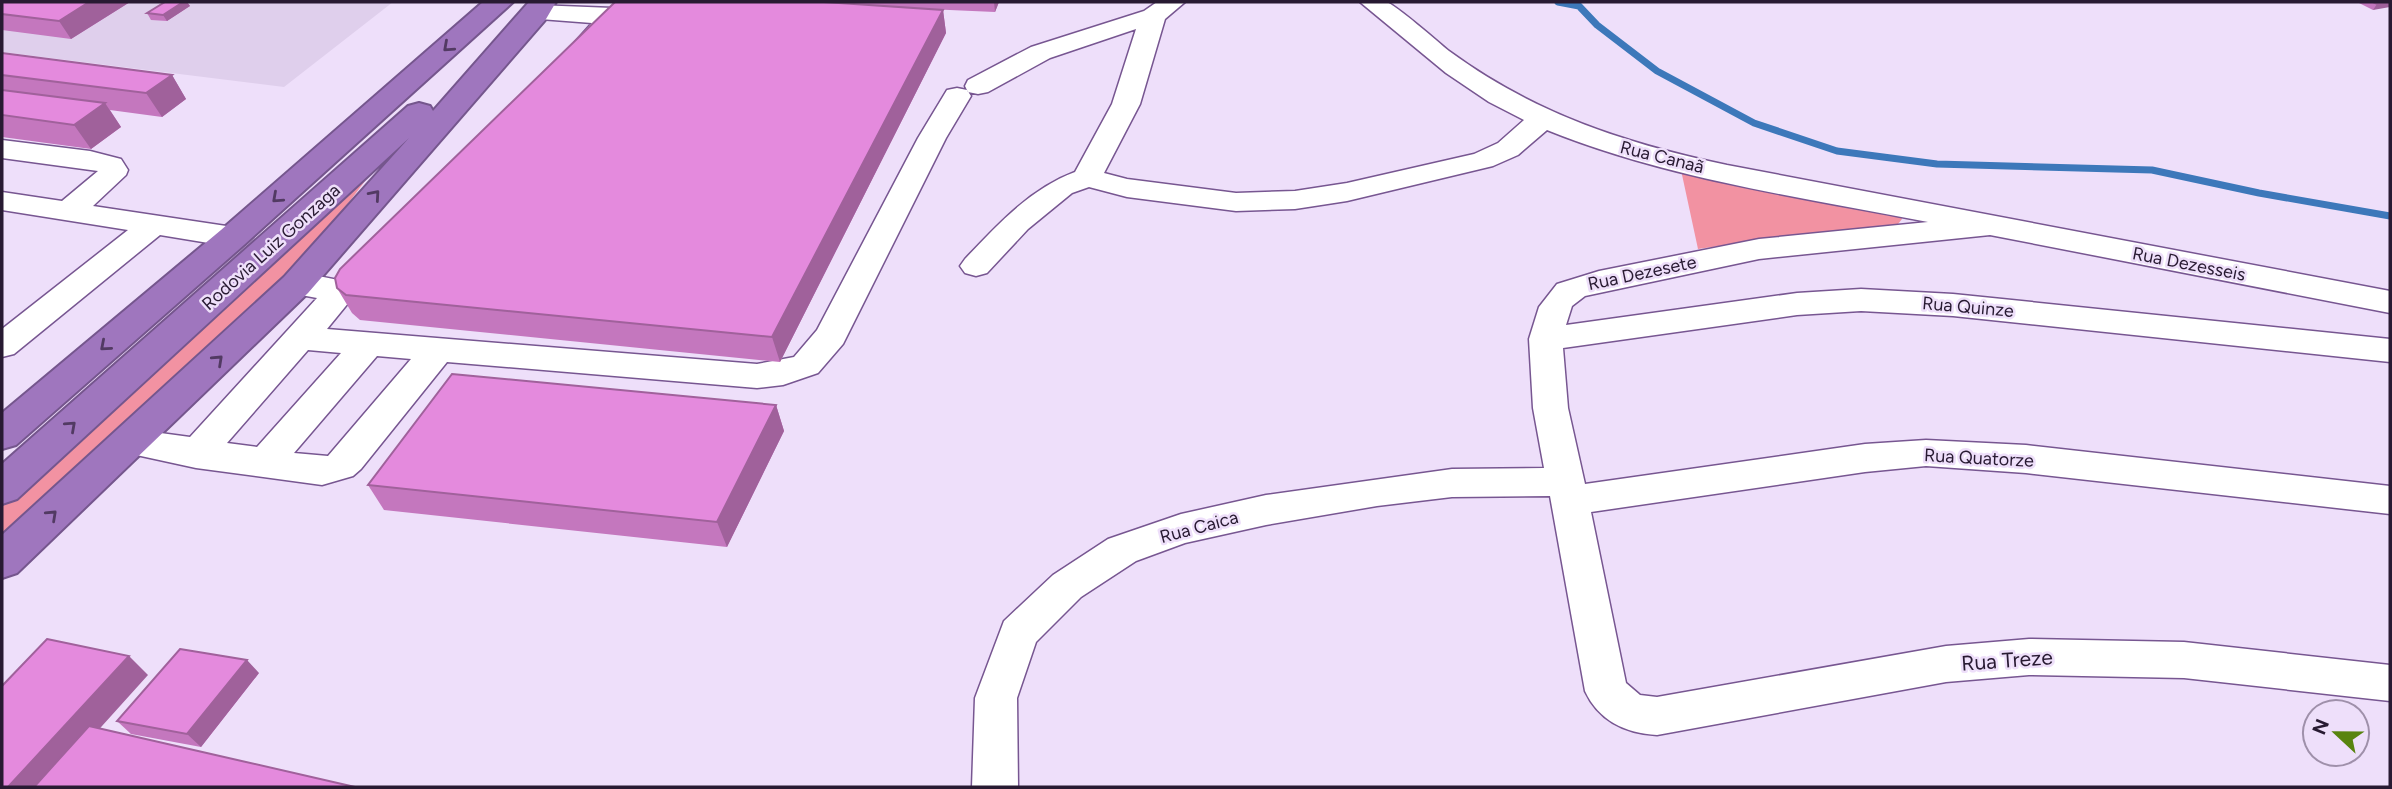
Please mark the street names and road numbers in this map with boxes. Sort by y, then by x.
street label: Rua Canaã [1618,136,1706,178]
street label: Rodovia Luiz Gonzaga [197,179,345,315]
street label: Rua Dezesseis [2130,242,2248,286]
street label: Rua Dezesete [1586,251,1699,295]
street label: Rua Quinze [1921,292,2015,322]
street label: Rua Quatorze [1923,444,2035,472]
street label: Rua Caica [1157,506,1241,548]
street label: Rua Treze [1960,644,2054,676]

